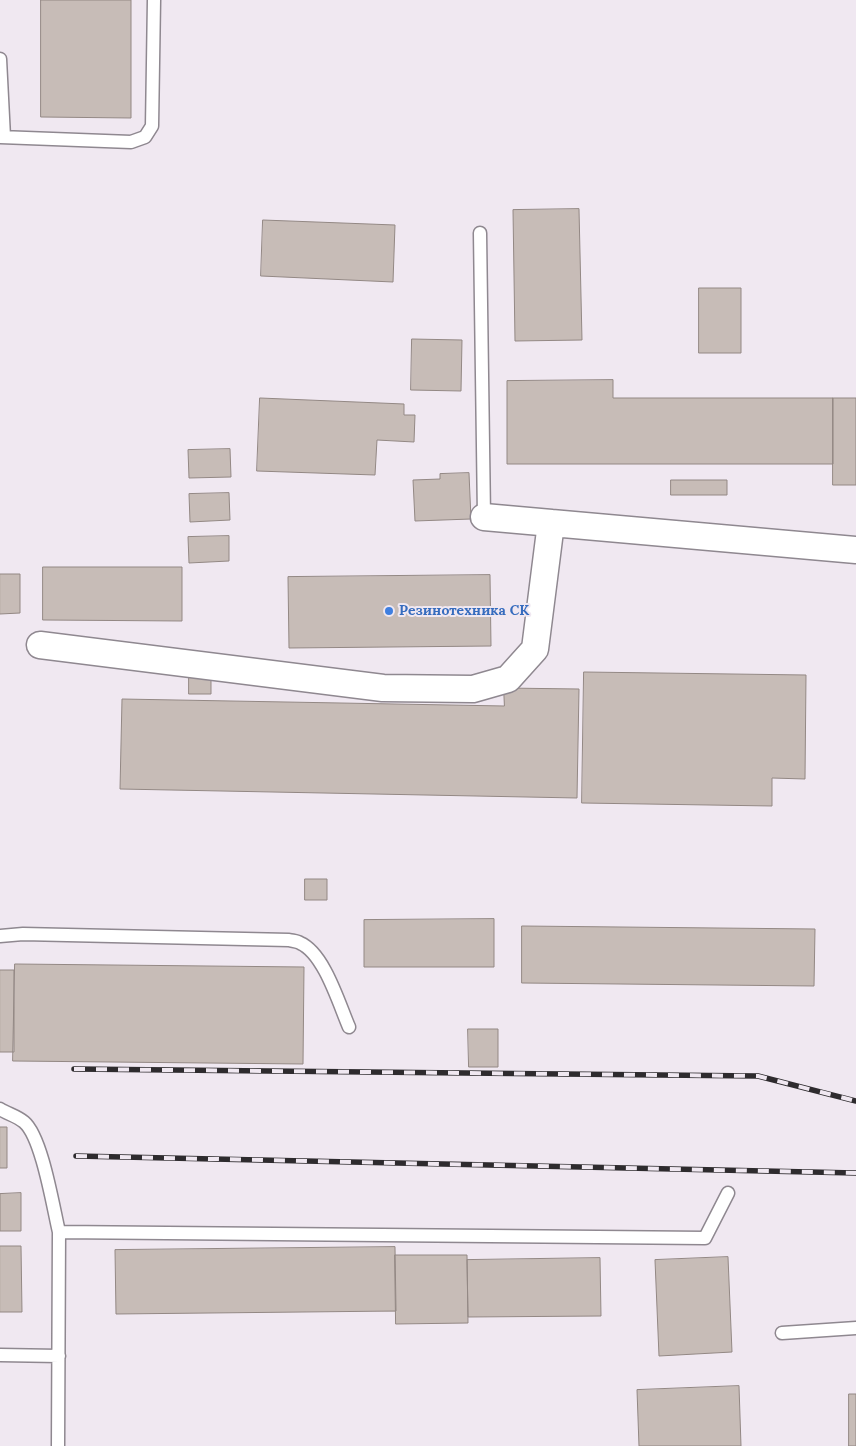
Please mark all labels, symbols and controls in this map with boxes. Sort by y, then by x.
place label: Резинотехника СК [399,603,529,619]
marker: Резинотехника СК [383,605,395,617]

